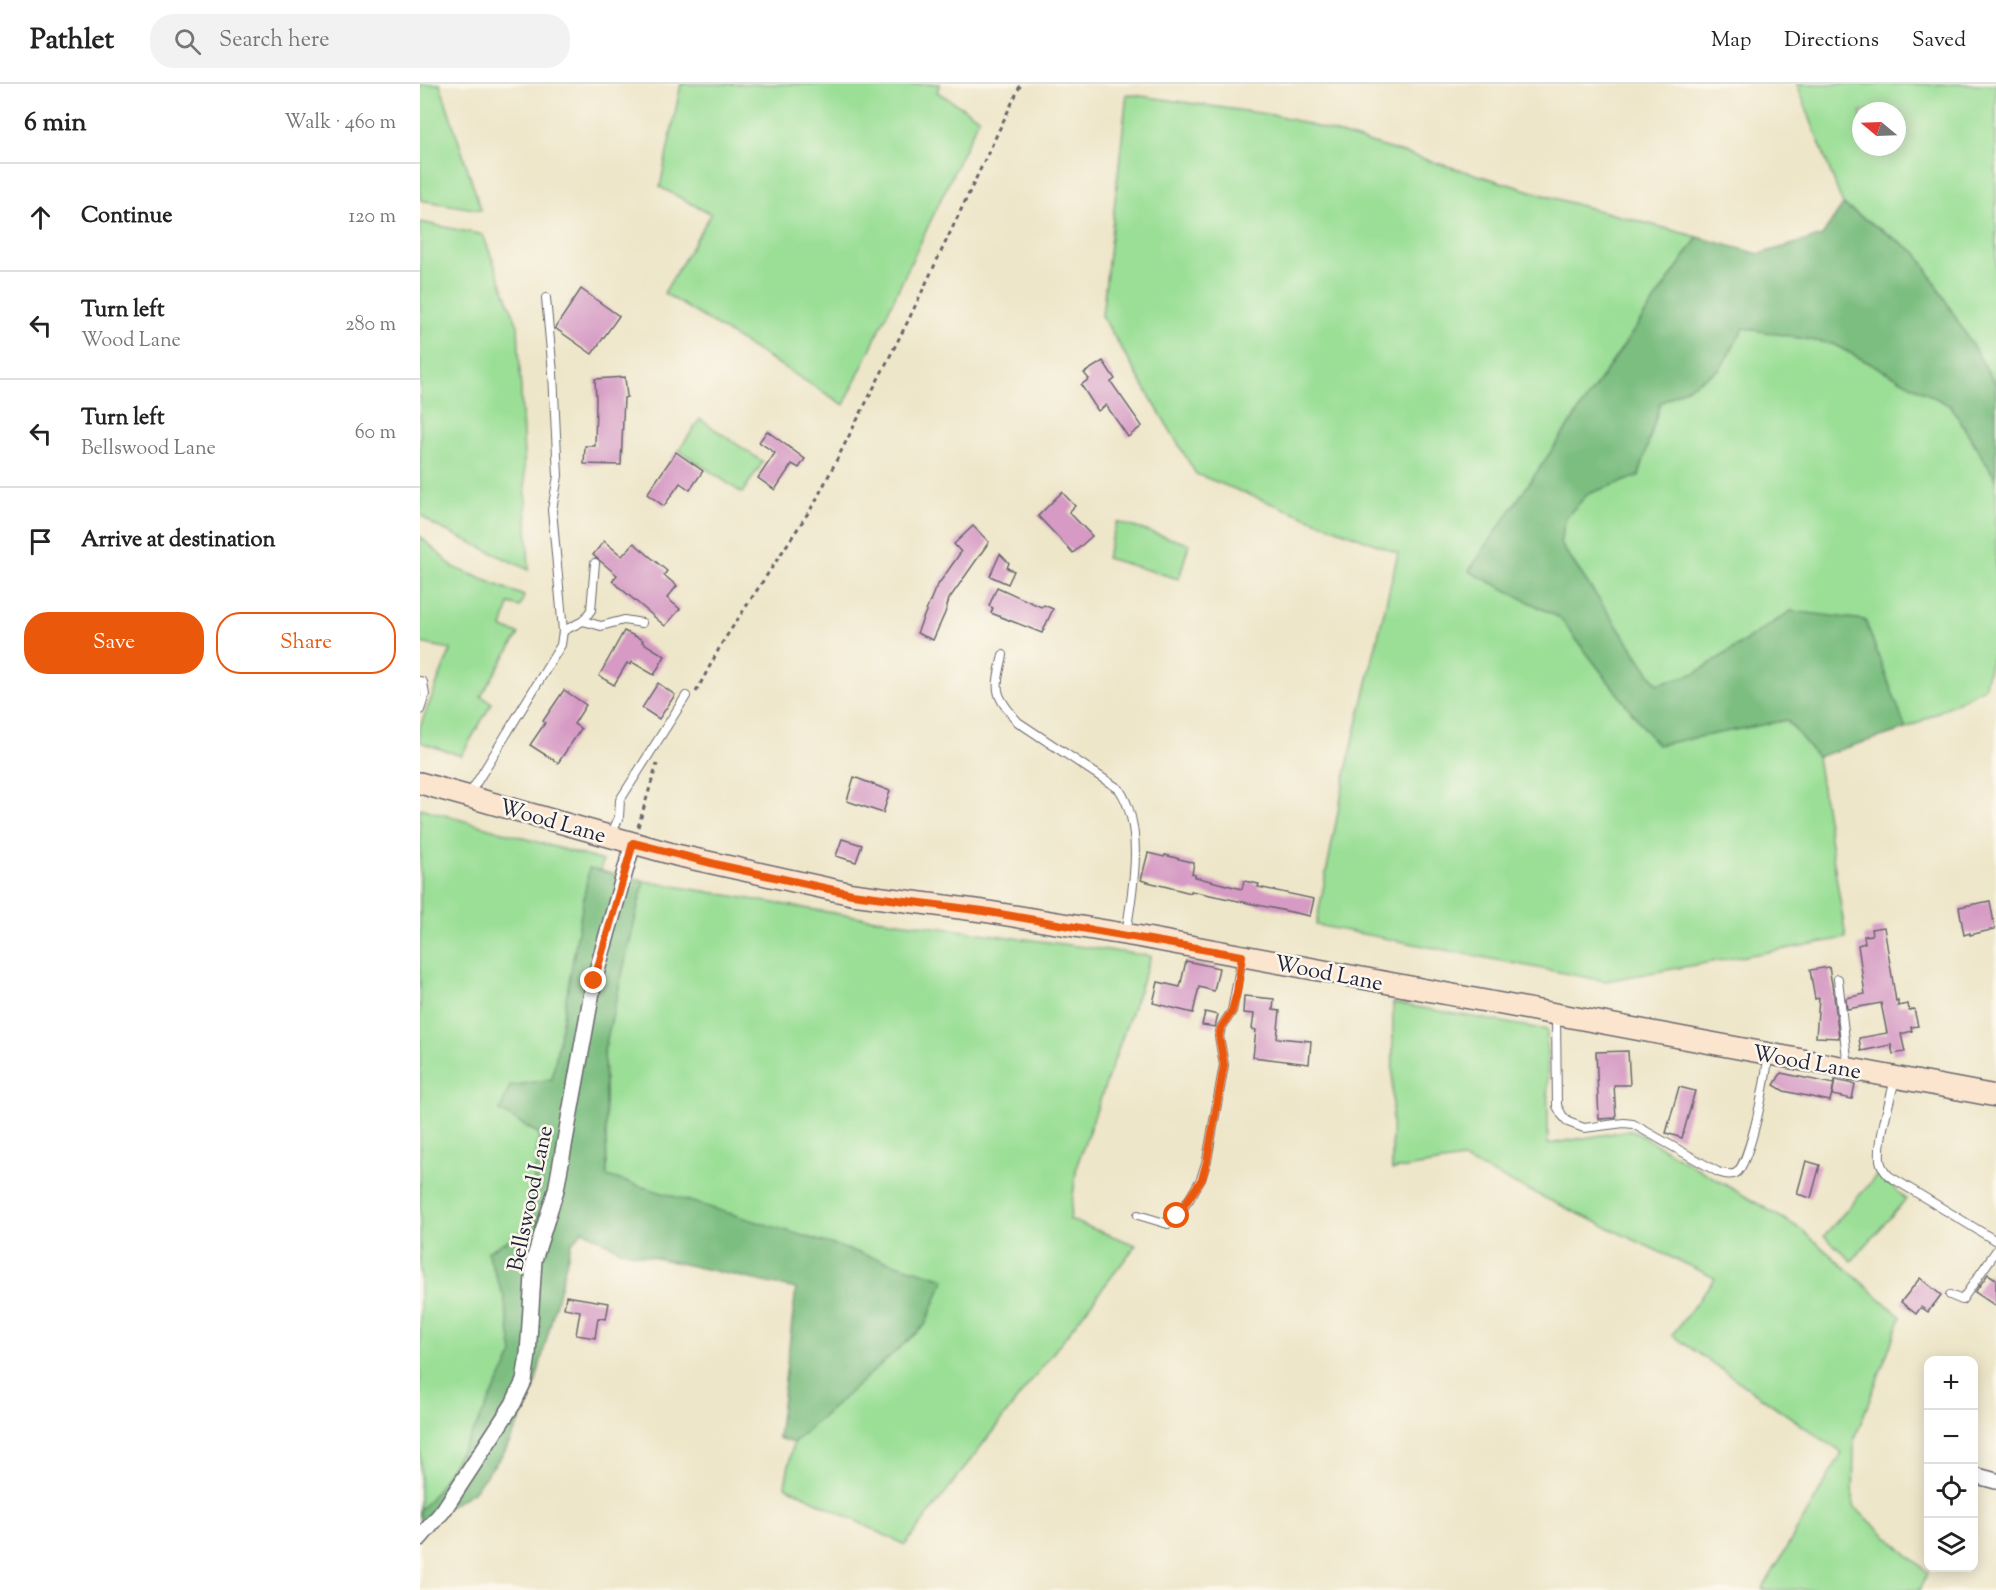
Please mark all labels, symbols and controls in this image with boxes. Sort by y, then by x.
search box [150,14,570,68]
text: Pathlet [30,21,114,61]
icon: search [171,25,204,58]
text: Search here [219,25,329,57]
text: Map [1711,26,1751,56]
text: Directions [1784,26,1879,56]
text: Saved [1912,26,1966,56]
north arrow [1852,102,1906,156]
text: 6 min [24,105,87,142]
text: Walk · 460 m [284,109,396,138]
icon: ahead [24,201,57,234]
text: Continue [81,201,172,233]
text: 120 m [348,203,396,232]
text: Turn left [81,295,164,327]
icon: left [24,309,57,342]
text: 280 m [345,311,396,340]
text: Wood Lane [81,327,181,356]
text: Turn left [81,403,164,435]
icon: left [24,417,57,450]
text: 60 m [355,419,396,448]
text: Bellswood Lane [81,435,216,464]
icon: arrive [24,525,57,558]
text: Arrive at destination [81,525,276,557]
button: Save [24,612,204,674]
button: Share [216,612,396,674]
street label: Wood Lane [495,792,609,853]
street label: Wood Lane [1271,949,1385,1001]
route end [580,967,606,993]
street label: Wood Lane [1750,1039,1863,1089]
street label: Bellswood Lane [501,1123,563,1275]
route start [1163,1202,1189,1228]
map controls [1924,1356,1978,1572]
button: + [1924,1356,1978,1410]
button: − [1924,1410,1978,1464]
button: locate [1924,1464,1978,1518]
button: layers [1924,1518,1978,1572]

